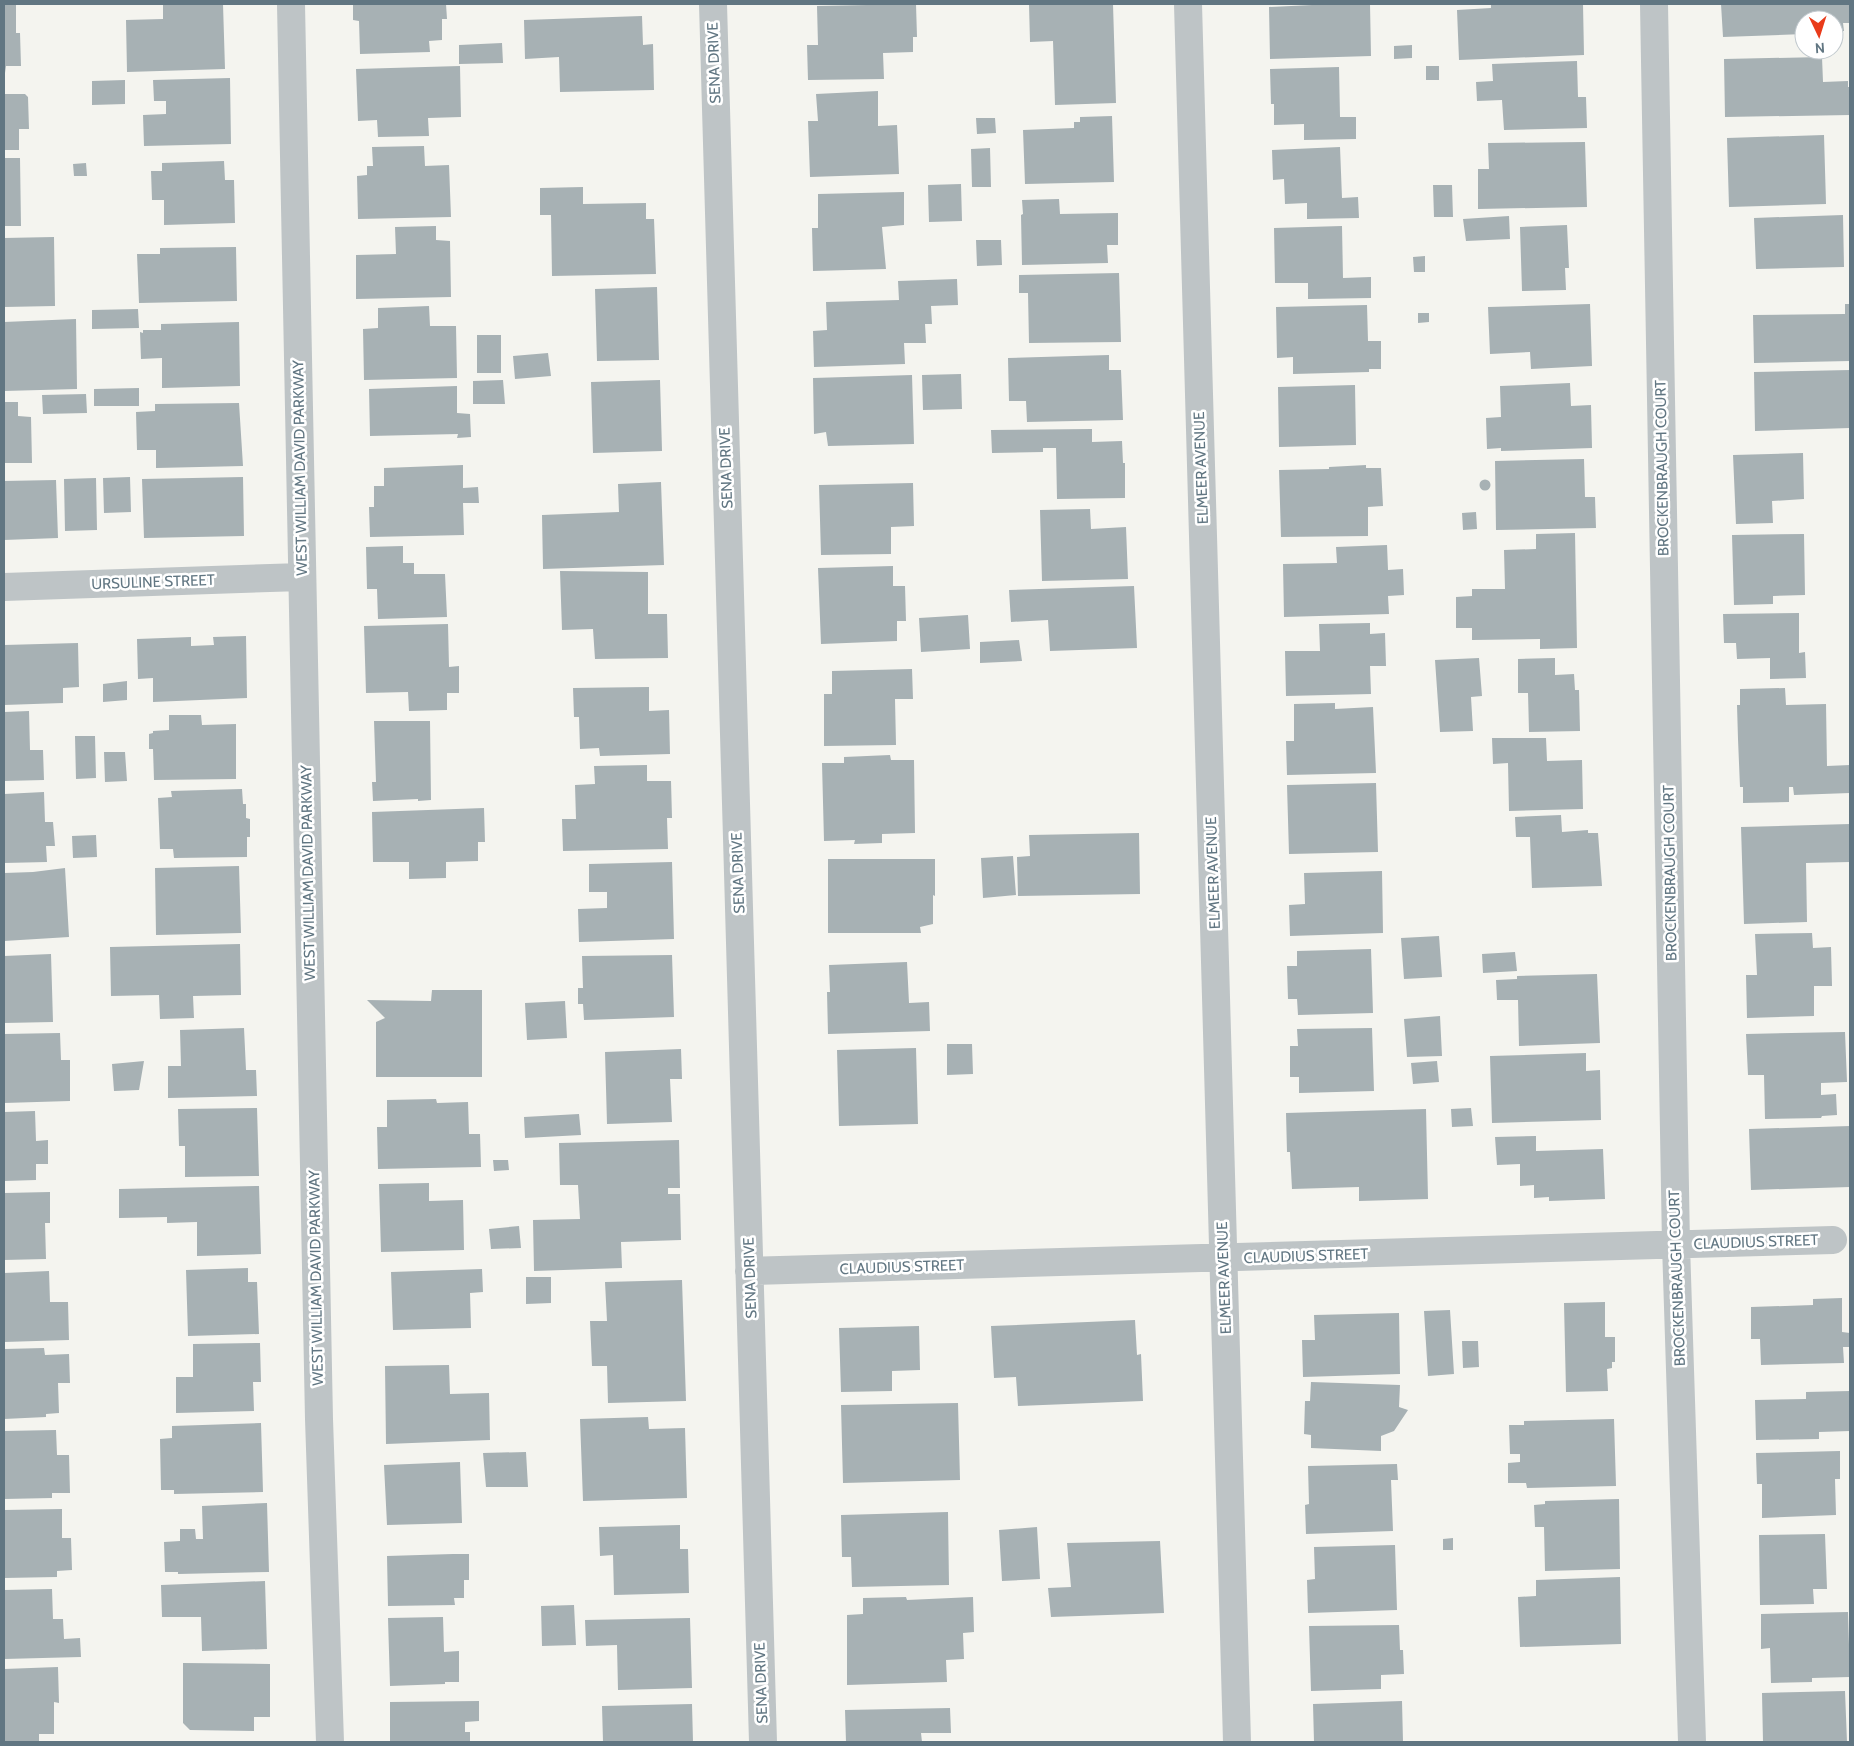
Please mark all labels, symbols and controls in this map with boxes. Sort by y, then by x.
north arrow [1794,10,1844,60]
street label: SENA DRIVE [704,22,724,104]
text: N [1814,39,1825,57]
street label: WEST WILLIAM DAVID PARKWAY [289,359,311,576]
street label: BROCKENBRAUGH COURT [1651,380,1673,556]
street label: ELMEER AVENUE [1190,411,1212,525]
street label: SENA DRIVE [716,427,736,509]
street label: URSULINE STREET [91,571,215,593]
street label: WEST WILLIAM DAVID PARKWAY [297,764,319,981]
street label: BROCKENBRAUGH COURT [1659,785,1681,961]
street label: ELMEER AVENUE [1202,816,1224,930]
street label: SENA DRIVE [728,832,748,914]
street label: WEST WILLIAM DAVID PARKWAY [305,1169,327,1386]
street label: BROCKENBRAUGH COURT [1665,1190,1689,1366]
street label: ELMEER AVENUE [1213,1221,1235,1335]
street label: CLAUDIUS STREET [1693,1231,1819,1253]
street label: SENA DRIVE [740,1237,760,1319]
street label: CLAUDIUS STREET [1243,1245,1369,1267]
street label: CLAUDIUS STREET [839,1256,965,1278]
street label: SENA DRIVE [751,1642,771,1724]

